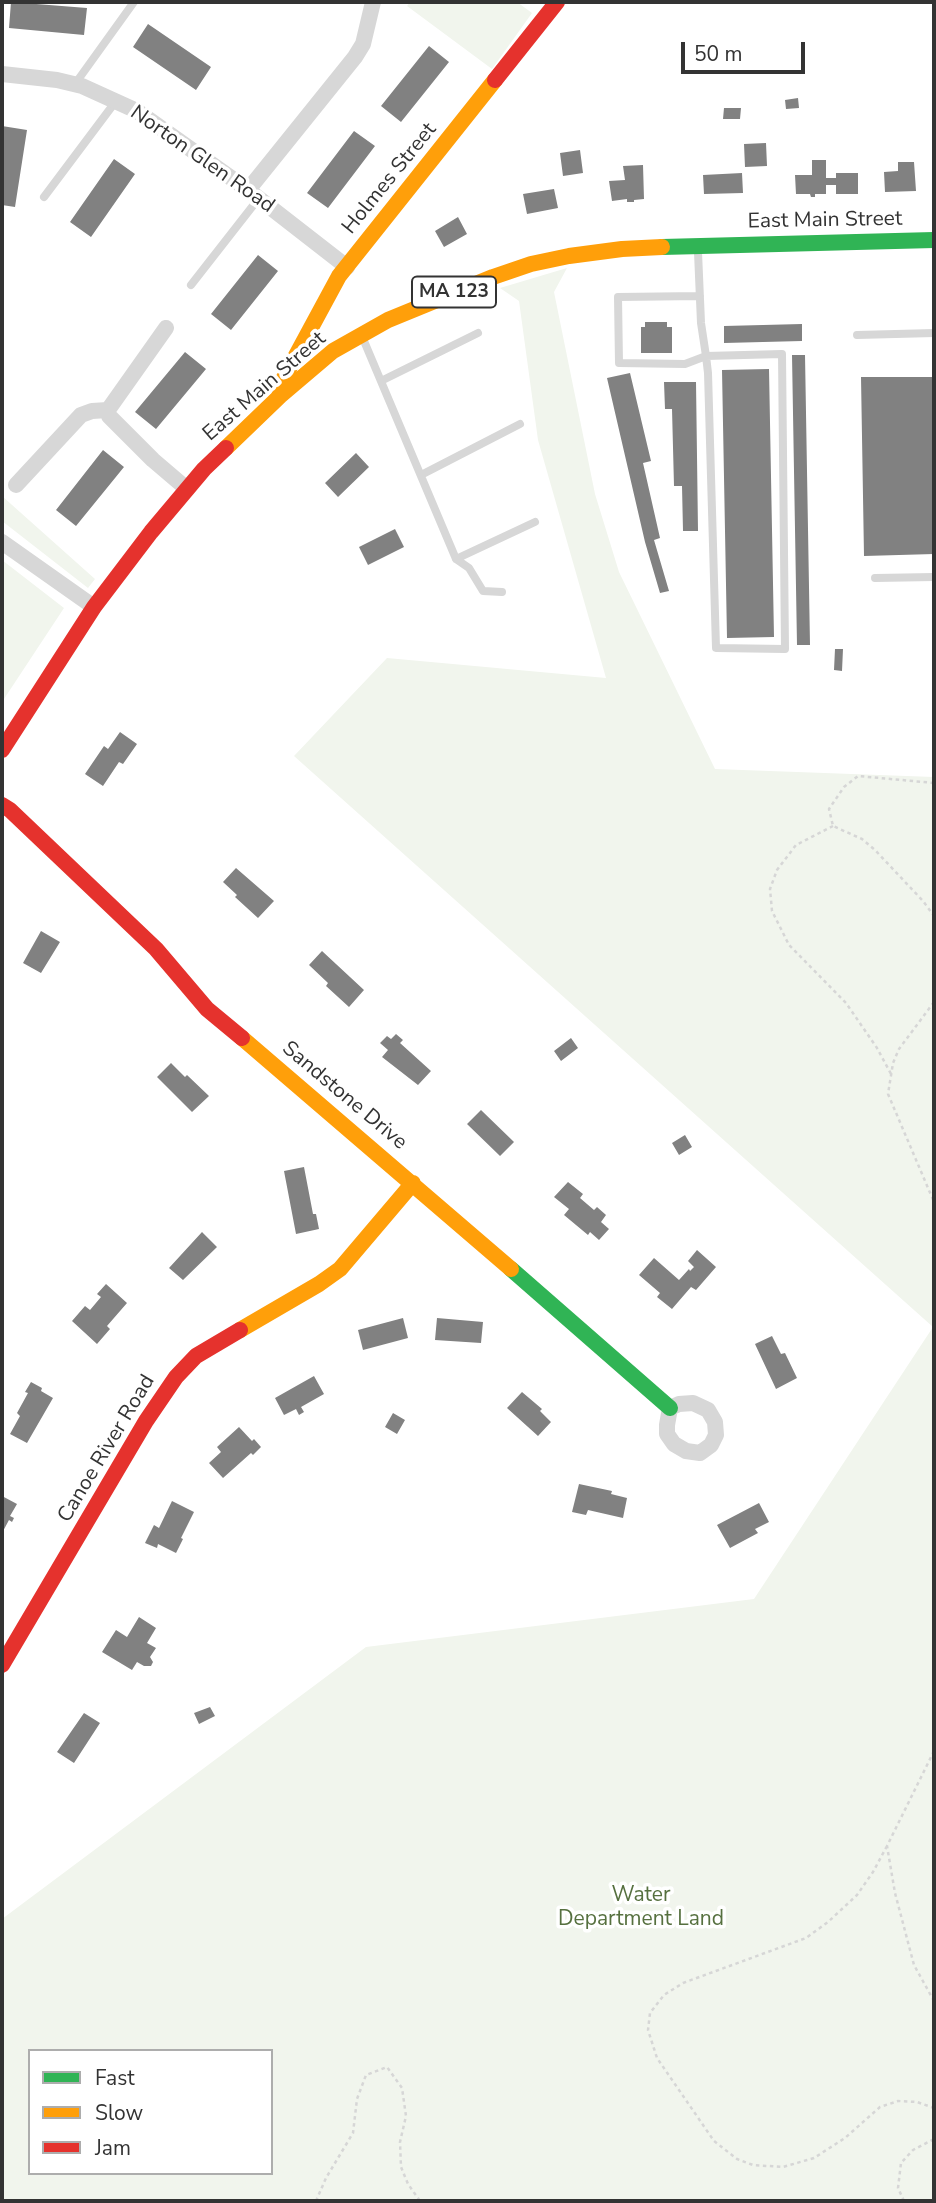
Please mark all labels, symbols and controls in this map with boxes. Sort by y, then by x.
scale bar [684,28,808,72]
text: 50 m [694,40,743,68]
street label: Norton Glen Road [125,101,279,219]
street label: Holmes Street [337,118,443,240]
street label: East Main Street [748,207,902,235]
road number: MA 123 [412,276,496,308]
street label: East Main Street [198,327,332,447]
street label: Sandstone Drive [276,1036,412,1156]
street label: Canoe River Road [53,1371,161,1527]
park label: Water Department Land [558,1883,724,1933]
legend [28,2049,273,2175]
text: Fast [95,2064,135,2092]
text: Slow [95,2099,143,2127]
text: Jam [95,2134,131,2162]

